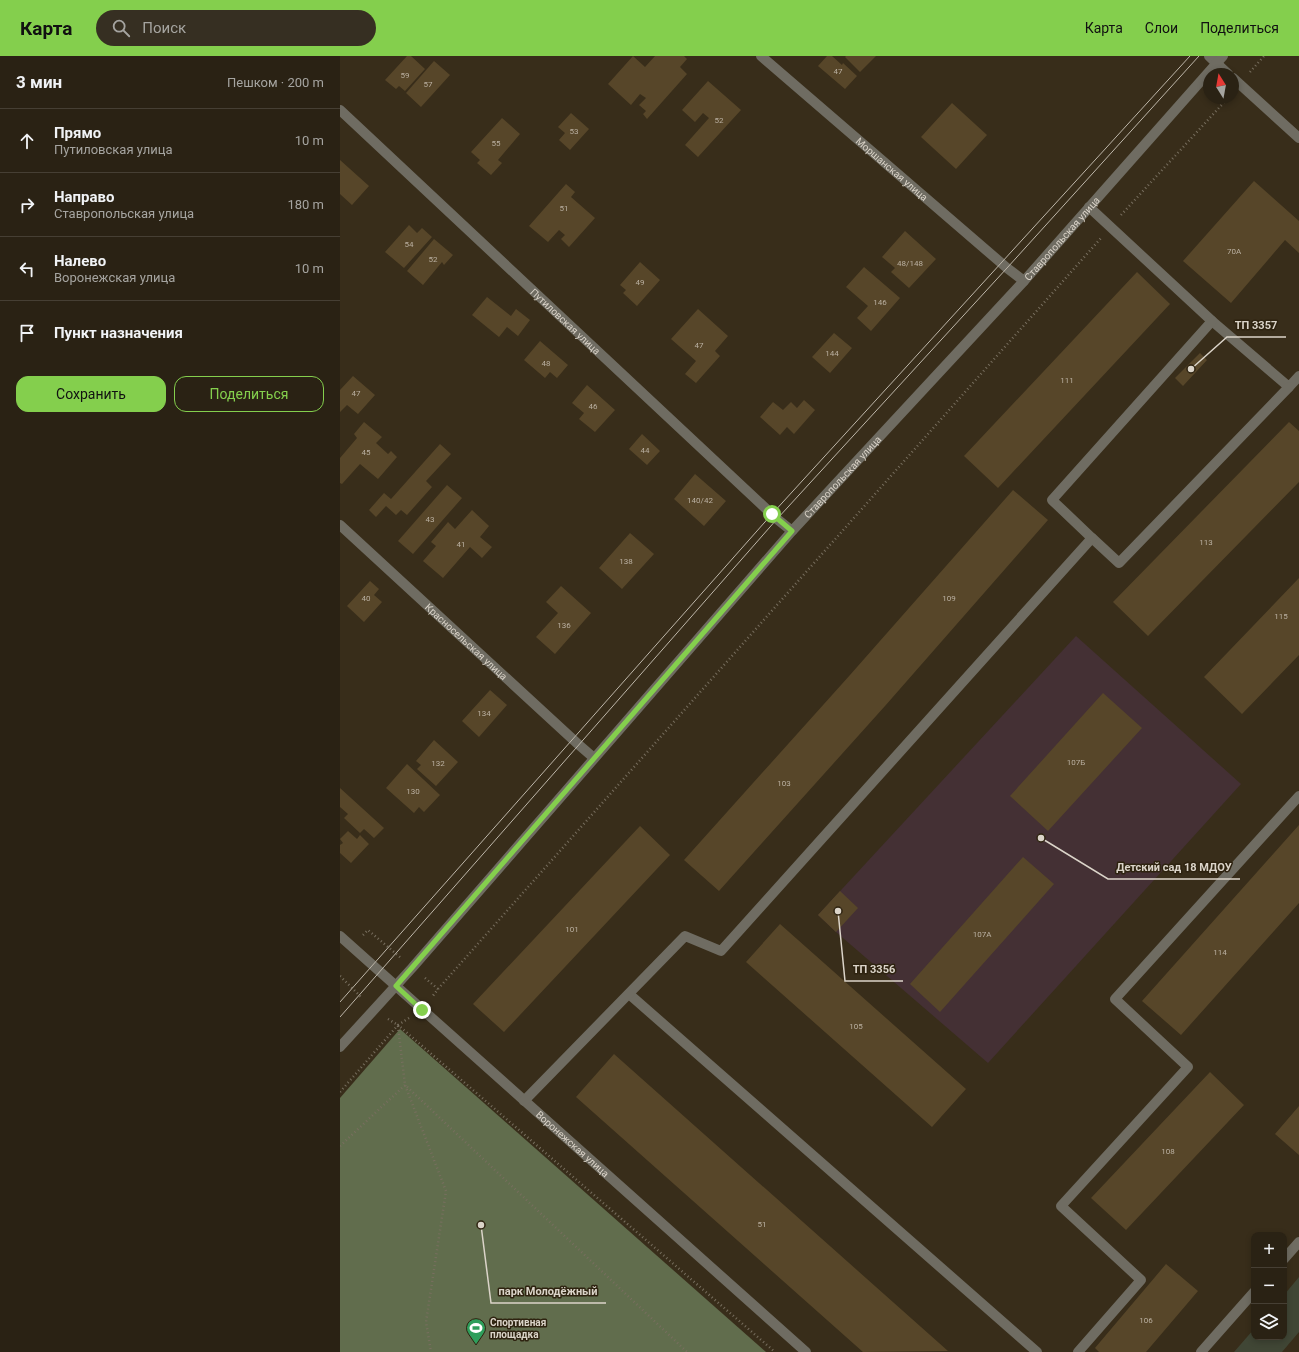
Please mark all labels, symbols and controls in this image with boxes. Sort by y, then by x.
search box [96,10,376,46]
text: Карта [20,17,72,40]
icon: search [110,17,132,39]
text: Поиск [142,19,186,37]
text: Карта [1085,20,1123,36]
text: Слои [1145,20,1178,36]
text: Поделиться [1200,20,1279,36]
house number: 47 [834,67,843,76]
north arrow [1203,68,1239,104]
house number: 59 [401,71,410,80]
text: 3 мин [16,72,62,92]
text: Пешком · 200 m [227,75,324,90]
house number: 57 [424,80,433,89]
house number: 52 [715,116,724,125]
text: Прямо [54,124,101,142]
house number: 53 [570,127,579,136]
icon: ahead [16,130,38,152]
text: 10 m [295,133,324,148]
street label: Моршанская улица [854,135,930,203]
house number: 55 [492,139,501,148]
text: Путиловская улица [54,142,173,157]
text: Направо [54,188,115,206]
icon: right [16,194,38,216]
street label: Ставропольская улица [1022,194,1102,282]
text: 180 m [287,197,324,212]
house number: 51 [560,204,569,213]
text: Ставропольская улица [54,206,194,221]
house number: 54 [405,240,414,249]
house number: 70А [1227,247,1242,256]
text: Налево [54,252,106,270]
house number: 52 [429,255,438,264]
icon: left [16,258,38,280]
house number: 48/148 [897,259,923,268]
text: 10 m [295,261,324,276]
text: Воронежская улица [54,270,175,285]
house number: 49 [636,278,645,287]
street label: Путиловская улица [529,286,603,356]
house number: 146 [873,298,887,307]
callout: ТП 3357 [1227,314,1286,337]
text: ТП 3357 [1235,319,1277,332]
icon: arrive [16,322,38,344]
text: Пункт назначения [54,324,183,342]
house number: 47 [695,341,704,350]
house number: 144 [825,349,839,358]
house number: 48 [542,359,551,368]
button: Сохранить [16,376,166,412]
button: Поделиться [174,376,324,412]
house number: 111 [1060,376,1074,385]
house number: 47 [352,389,361,398]
house number: 46 [589,402,598,411]
street label: Ставропольская улица [802,433,883,520]
house number: 44 [641,446,650,455]
house number: 45 [362,448,371,457]
house number: 140/42 [687,496,713,505]
route start [763,505,781,523]
house number: 43 [426,515,435,524]
house number: 113 [1199,538,1213,547]
house number: 41 [457,540,466,549]
house number: 138 [619,557,633,566]
house number: 40 [362,594,371,603]
house number: 109 [942,594,956,603]
street label: Красносельская улица [423,601,510,682]
house number: 115 [1274,612,1288,621]
house number: 136 [557,621,571,630]
house number: 134 [477,709,491,718]
house number: 107Б [1067,758,1085,767]
house number: 132 [431,759,445,768]
house number: 103 [777,779,791,788]
house number: 130 [406,787,420,796]
callout: Детский сад 18 МДОУ [1108,856,1240,879]
text: Детский сад 18 МДОУ [1116,861,1232,874]
house number: 101 [565,925,579,934]
house number: 107А [973,930,992,939]
house number: 114 [1213,948,1227,957]
callout: ТП 3356 [845,958,903,981]
text: ТП 3356 [853,963,895,976]
route end [413,1001,431,1019]
house number: 105 [849,1022,863,1031]
street label: Воронежская улица [534,1109,611,1179]
house number: 108 [1161,1147,1175,1156]
house number: 51 [758,1220,767,1229]
map controls [1251,1232,1287,1340]
button: + [1251,1232,1287,1268]
button: − [1251,1268,1287,1304]
callout: парк Молодёжный [491,1280,606,1303]
text: парк Молодёжный [499,1285,597,1298]
button: layers [1251,1304,1287,1340]
house number: 106 [1139,1316,1153,1325]
sports icon: Спортивная площадка [465,1317,487,1345]
place label: Спортивная площадка [490,1317,546,1340]

